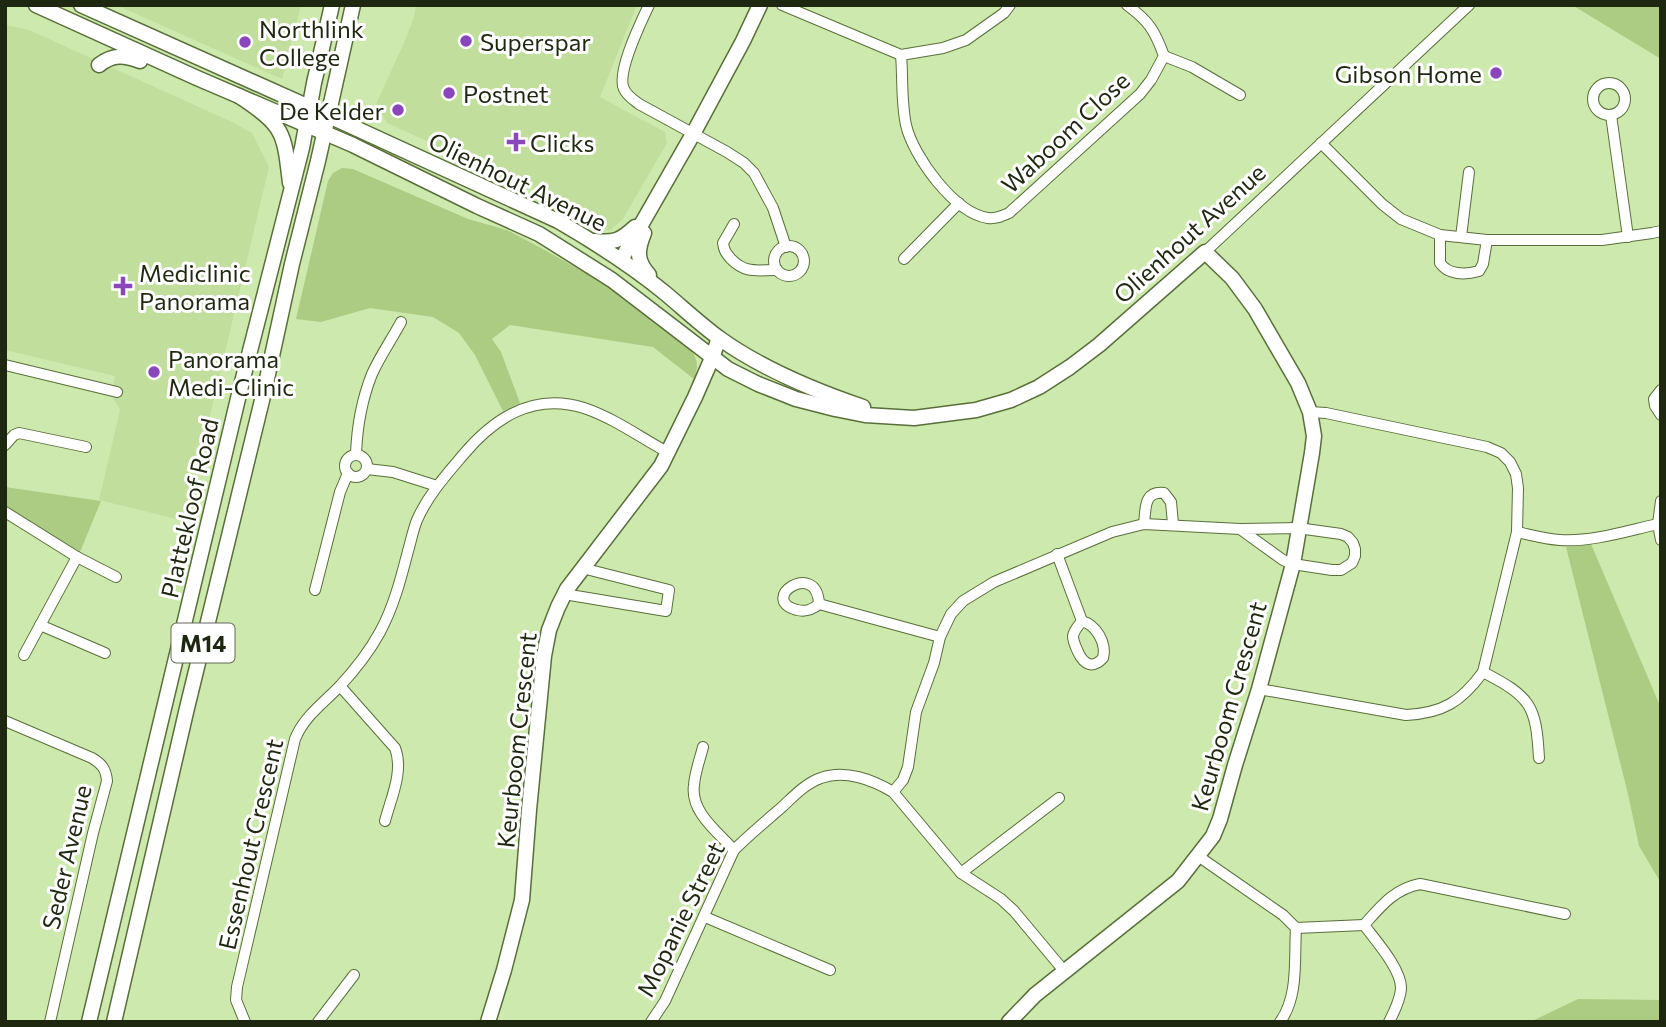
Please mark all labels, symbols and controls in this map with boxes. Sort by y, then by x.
place label: Northlink College [259,14,364,71]
place label: Superspar [480,27,591,56]
marker: Superspar [458,33,474,49]
marker: Northlink College [237,34,253,50]
place label: Gibson Home [1335,59,1482,88]
street label: Waboom Close [995,65,1135,199]
marker: Gibson Home [1488,65,1504,81]
place label: Postnet [463,79,549,108]
marker: Postnet [441,85,457,101]
place label: De Kelder [279,96,384,125]
marker: De Kelder [390,102,406,118]
street label: Olienhout Avenue [424,125,612,237]
place label: Clicks [530,128,595,157]
marker: Clicks [508,134,524,150]
street label: Olienhout Avenue [1107,157,1271,309]
place label: Mediclinic Panorama [139,258,251,315]
marker: Mediclinic Panorama [113,276,133,296]
place label: Panorama Medi-Clinic [168,344,294,401]
marker: Panorama Medi-Clinic [146,364,162,380]
street label: Plattekloof Road [154,415,224,601]
street label: Keurboom Crescent [1184,598,1272,814]
road number: M14 [172,624,234,663]
street label: Keurboom Crescent [490,631,542,849]
street label: Essenhout Crescent [212,736,288,952]
street label: Seder Avenue [35,782,97,932]
street label: Mopanie Street [630,837,730,1001]

